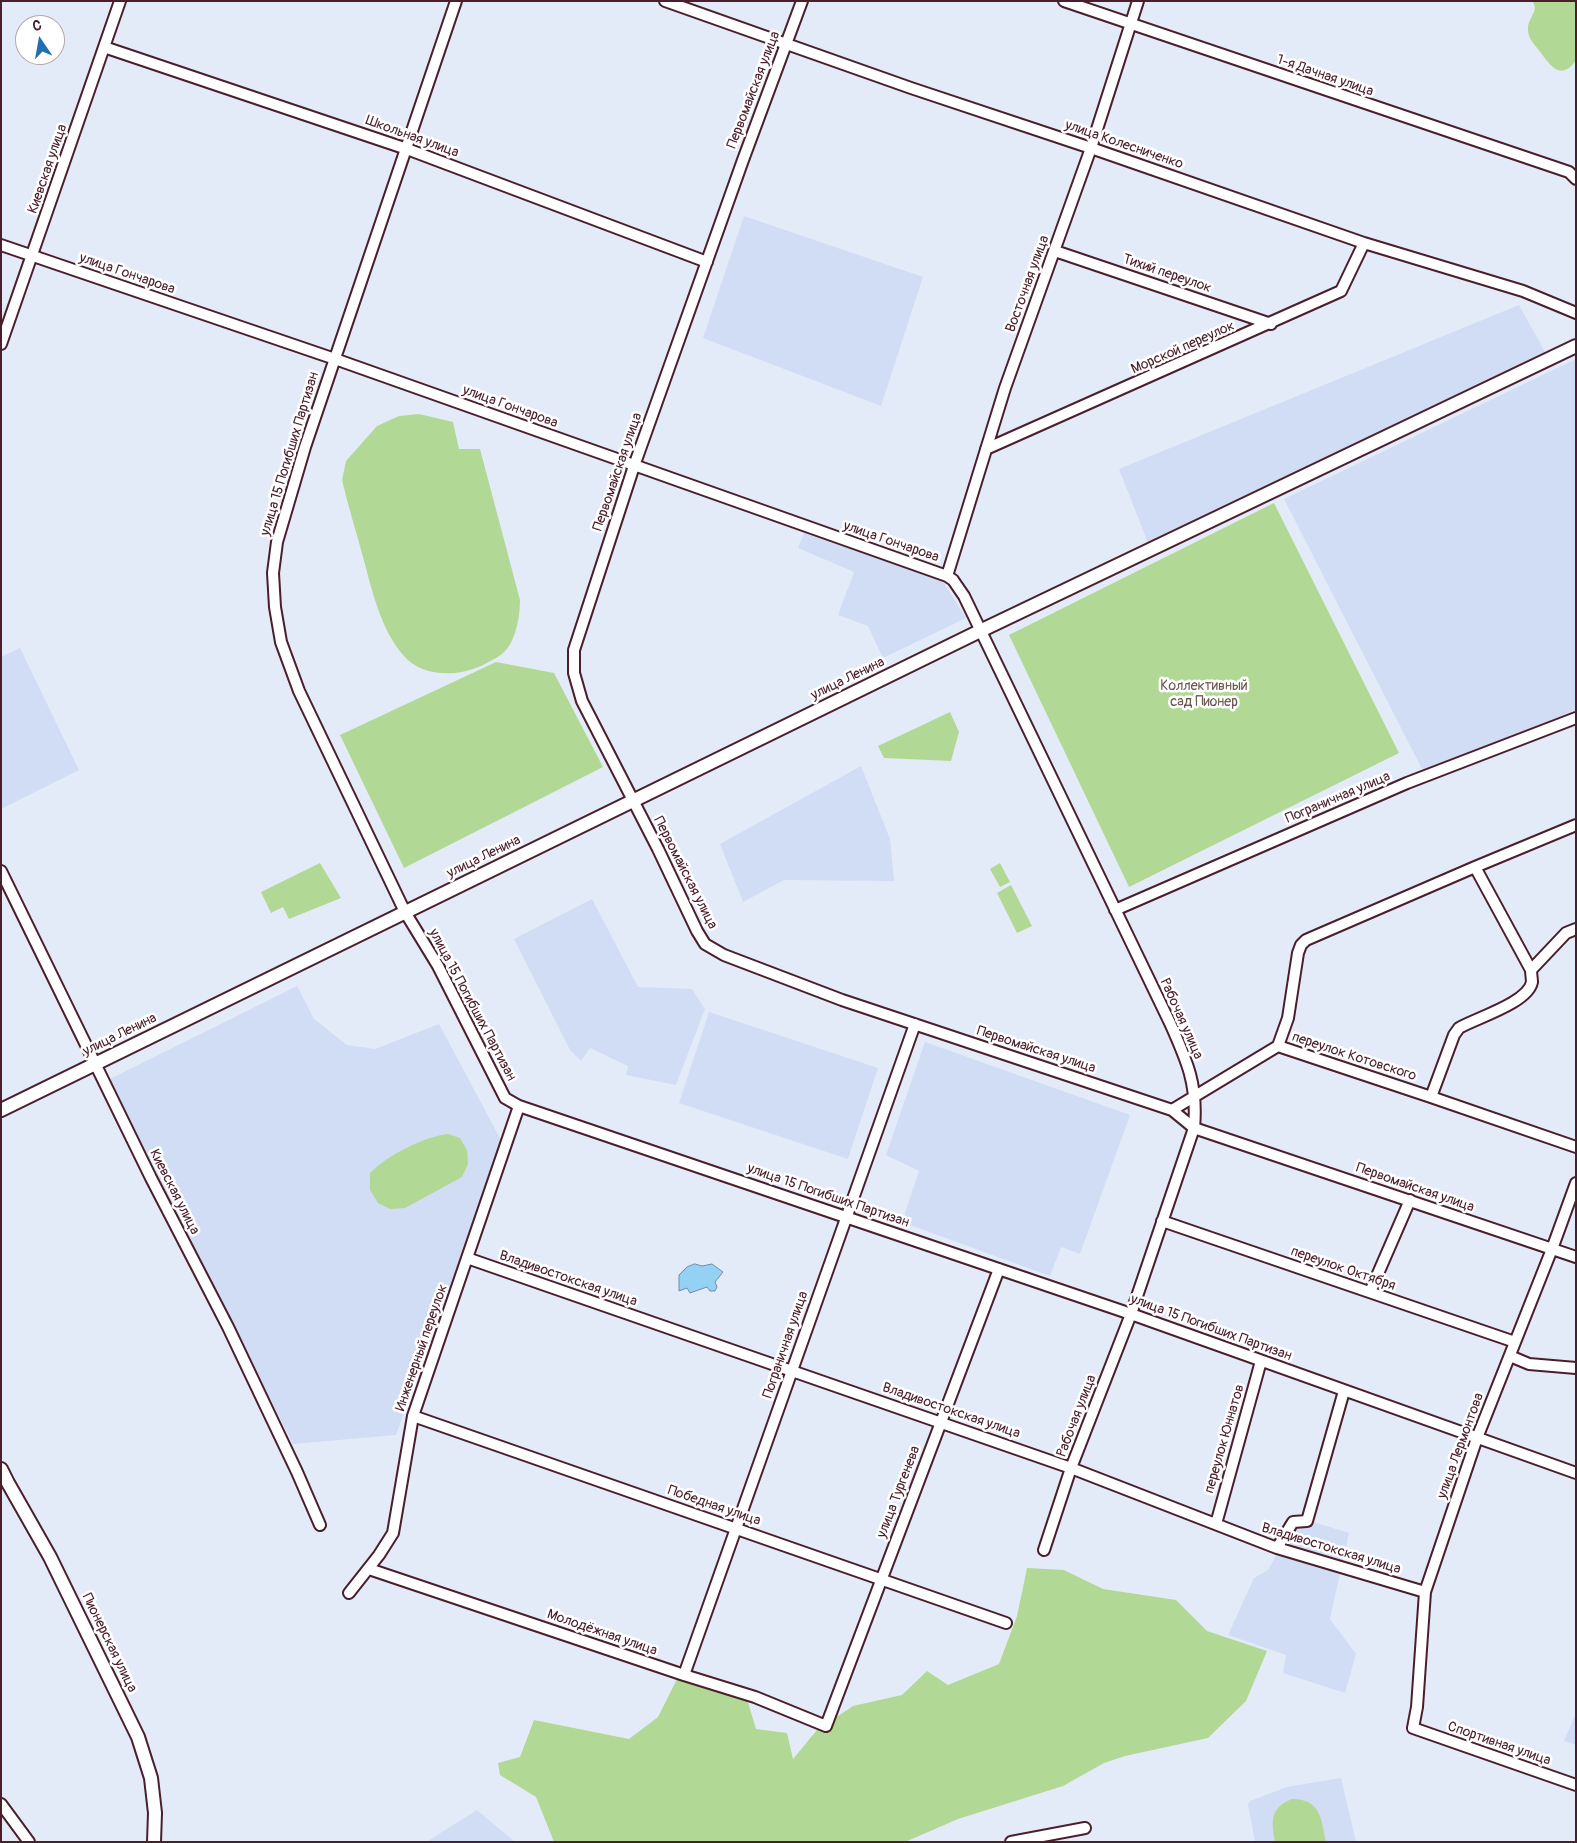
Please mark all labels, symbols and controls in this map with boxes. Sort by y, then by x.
north arrow [15,15,65,65]
text: С [31,17,43,35]
street label: Первомайская улица [724,29,784,151]
street label: 1-я Дачная улица [1275,52,1375,100]
street label: Школьная улица [363,112,461,162]
street label: улица Колесниченко [1063,117,1185,173]
street label: Киевская улица [25,122,71,216]
street label: Восточная улица [1003,233,1053,335]
street label: улица Гончарова [77,250,177,298]
street label: Тихий переулок [1120,251,1214,297]
street label: Морской переулок [1129,318,1237,378]
street label: улица 15 Погибших Партизан [257,370,323,538]
street label: улица Гончарова [460,382,560,432]
street label: Первомайская улица [590,411,646,533]
street label: улица Гончарова [841,518,941,566]
street label: улица Ленина [808,654,888,704]
park label: Коллективный сад Пионер [1160,678,1248,710]
street label: Пограничная улица [1283,768,1393,828]
street label: Первомайская улица [649,814,721,932]
street label: улица Ленина [444,832,524,882]
street label: улица 15 Погибших Партизан [425,926,519,1084]
street label: Рабочая улица [1156,976,1206,1062]
street label: улица Ленина [80,1010,160,1060]
street label: Первомайская улица [974,1023,1098,1077]
street label: переулок Котовского [1290,1029,1418,1085]
street label: Киевская улица [145,1147,203,1237]
street label: улица 15 Погибших Партизан [745,1160,911,1232]
street label: Первомайская улица [1354,1160,1476,1216]
street label: переулок Октября [1288,1243,1398,1295]
street label: Владивостокская улица [497,1247,639,1311]
street label: Инженерный переулок [392,1282,452,1414]
street label: Пограничная улица [760,1289,812,1401]
street label: улица 15 Погибших Партизан [1128,1291,1294,1365]
street label: Рабочая улица [1054,1373,1100,1459]
street label: Владивостокская улица [880,1379,1022,1443]
street label: переулок Юннатов [1201,1383,1249,1495]
street label: улица Лермонтова [1434,1391,1488,1501]
street label: улица Тургенева [874,1444,924,1540]
street label: Победная улица [665,1482,763,1530]
street label: Владивостокская улица [1259,1520,1403,1578]
street label: Пионерская улица [78,1591,140,1695]
street label: Молодёжная улица [545,1606,659,1660]
street label: Спортивная улица [1445,1718,1553,1770]

